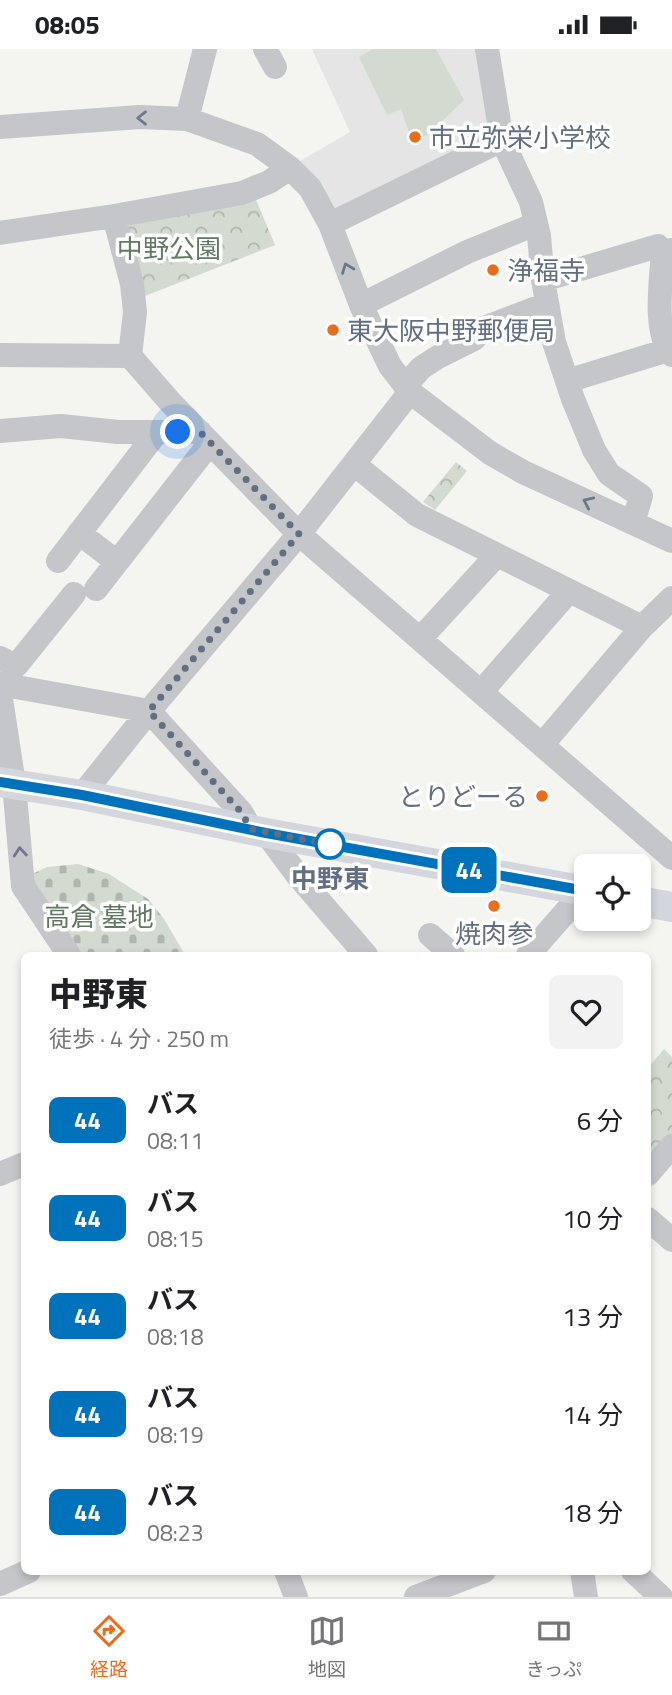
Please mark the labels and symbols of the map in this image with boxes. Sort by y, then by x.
one-way arrow [136,110,147,126]
place label: 市立弥栄小学校 [429,118,611,157]
marker: 市立弥栄小学校 [407,129,423,145]
park label: 中野公園 [117,229,221,268]
place label: 浄福寺 [507,251,585,290]
one-way arrow [341,262,355,274]
marker: 浄福寺 [485,262,501,278]
place label: 東大阪中野郵便局 [347,311,555,350]
marker: 東大阪中野郵便局 [325,322,341,338]
your location [160,414,195,449]
one-way arrow [583,496,595,510]
place label: とりどーる [398,777,528,816]
marker: とりどーる [534,788,550,804]
marker: 中野東 [315,829,345,859]
one-way arrow [13,847,28,858]
line badge: 44 [438,847,500,893]
place label: 中野東 [291,859,369,898]
park label: 高倉 墓地 [44,897,154,936]
marker: 焼肉参 [486,898,502,914]
place label: 焼肉参 [455,914,533,953]

